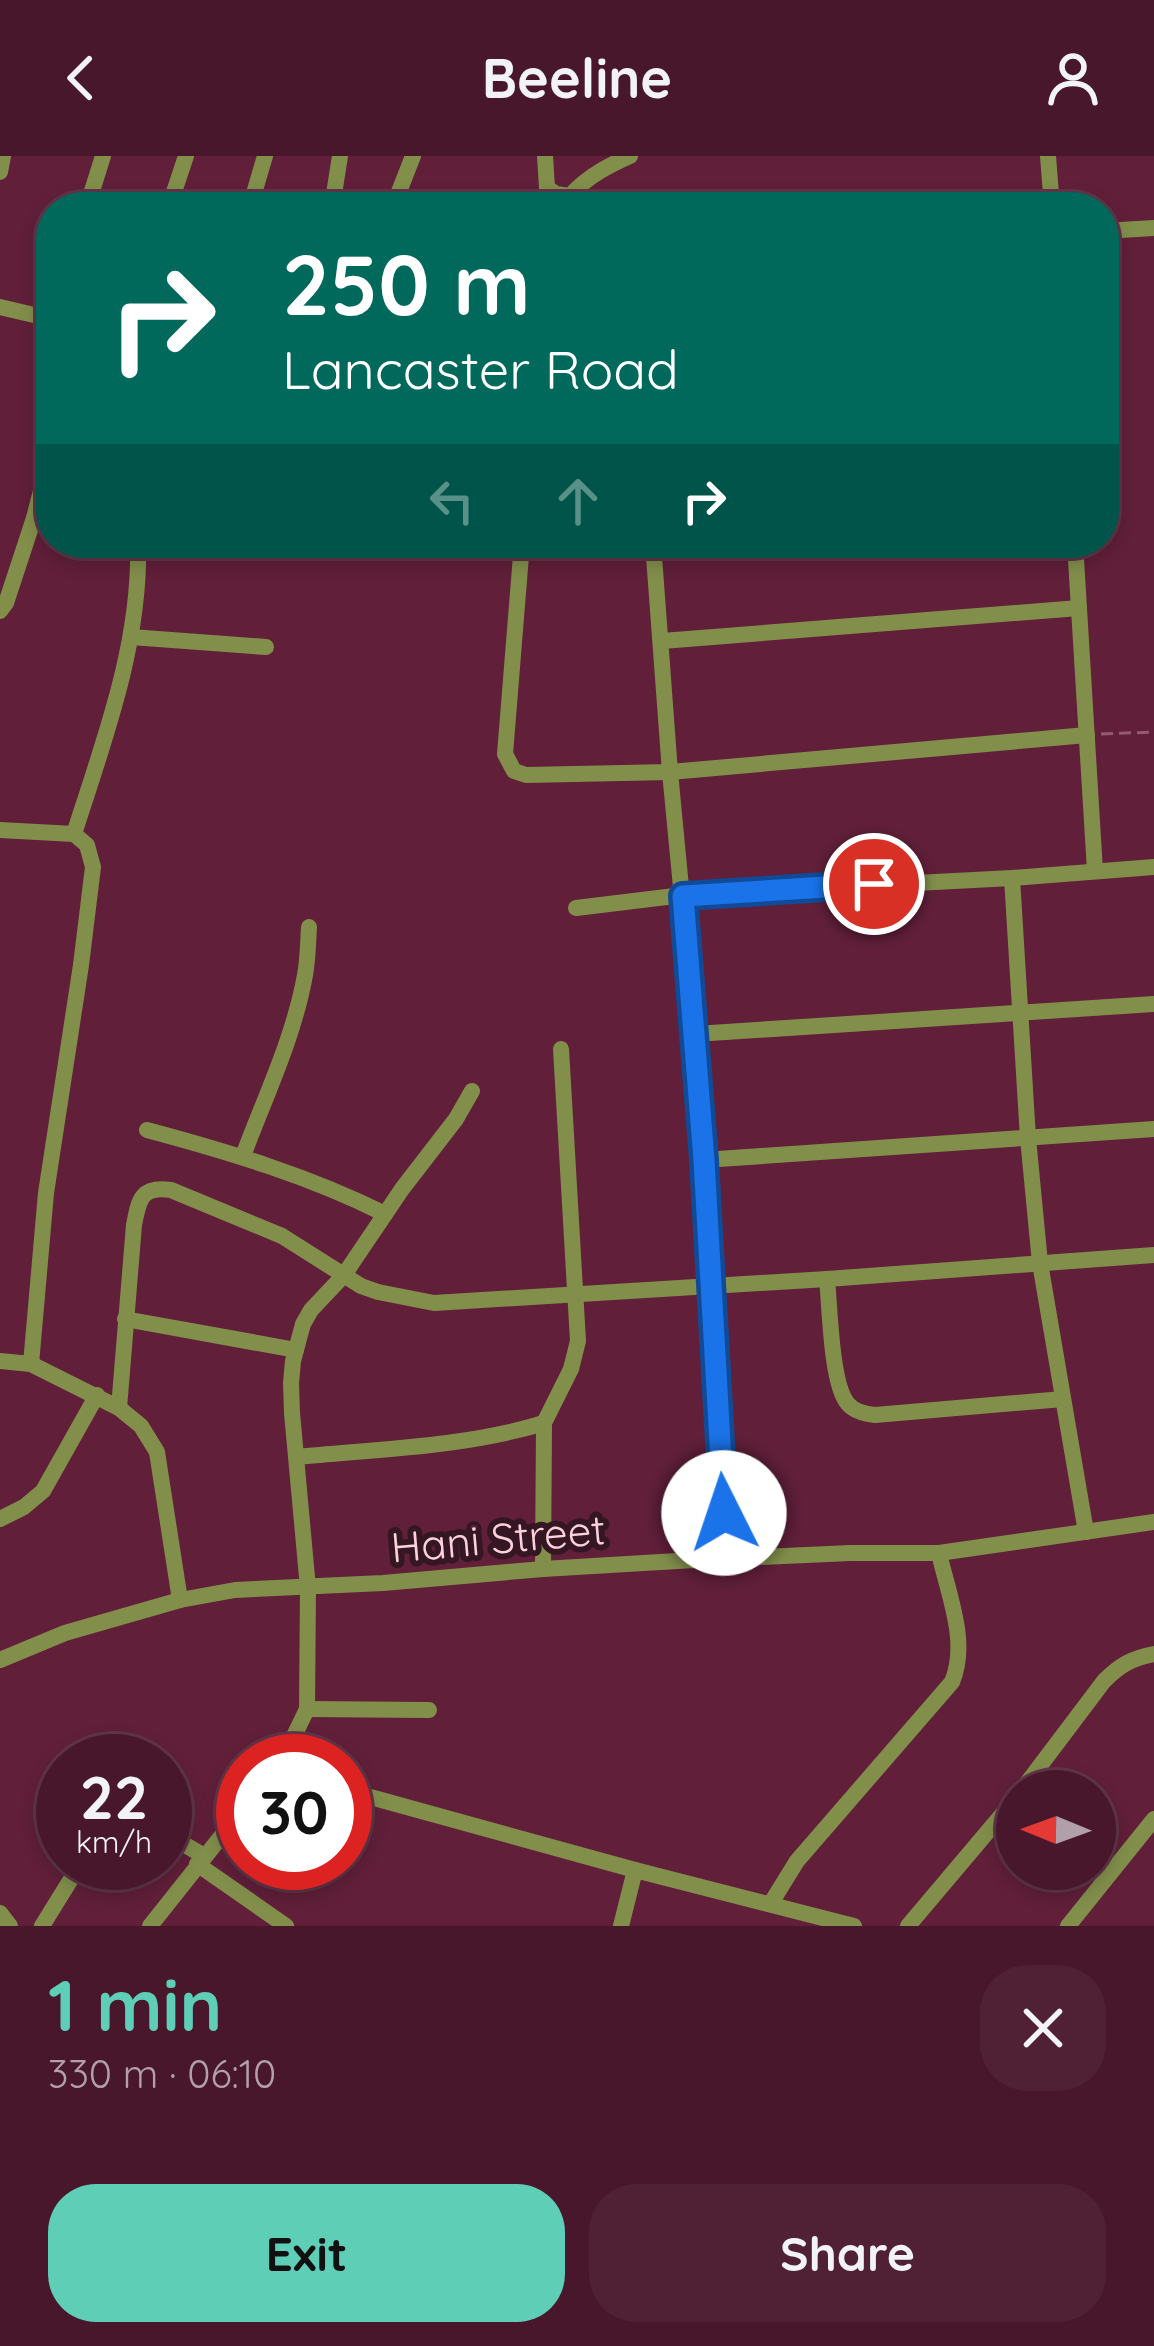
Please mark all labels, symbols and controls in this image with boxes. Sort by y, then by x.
text: Beeline [482,44,672,112]
icon: back [48,45,114,111]
icon: person [1040,45,1106,111]
text: 250 m [282,231,531,336]
icon: right [84,240,240,396]
text: Lancaster Road [282,335,679,403]
icon: left [419,468,485,534]
icon: ahead [545,468,611,534]
icon: right [671,468,737,534]
pin [823,833,925,935]
icon: arrive [841,851,907,917]
position arrow [661,1450,787,1576]
street label: Hani Street [388,1502,608,1574]
speed limit sign: 30 [216,1734,372,1890]
text: 22 [80,1759,148,1834]
north arrow [996,1770,1116,1890]
map controls [996,1770,1116,1890]
text: km/h [76,1823,152,1861]
text: 1 min [48,1959,222,2049]
button: close [980,1965,1106,2091]
text: 330 m · 06:10 [48,2049,276,2098]
button: Exit [48,2184,565,2322]
button: Share [589,2184,1106,2322]

